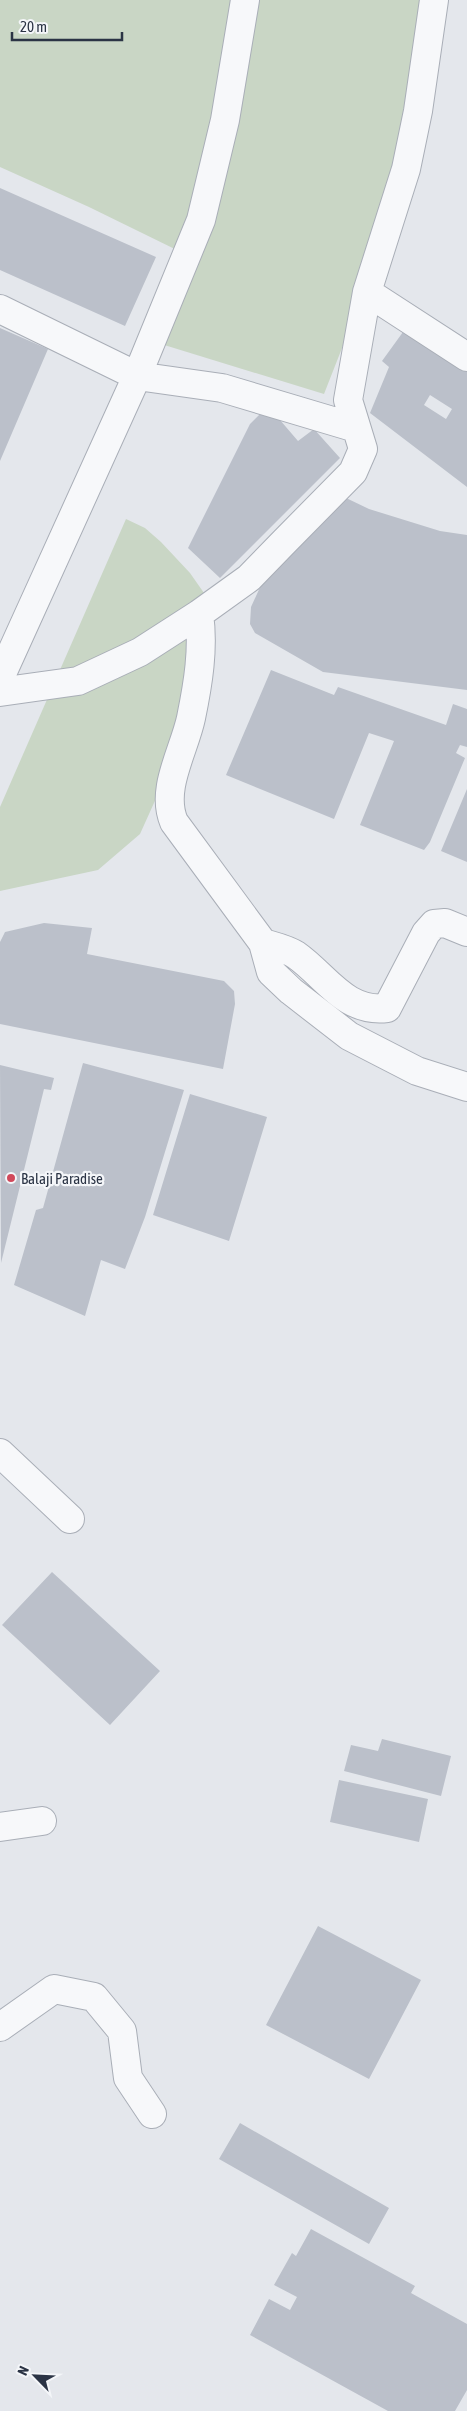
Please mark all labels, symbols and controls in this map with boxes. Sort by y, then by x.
scale bar [12,10,122,42]
text: 20 m [20,18,47,35]
place label: Balaji Paradise [21,1170,103,1187]
marker: Balaji Paradise [5,1172,17,1184]
north arrow [10,2351,60,2401]
text: N [14,2364,32,2378]

